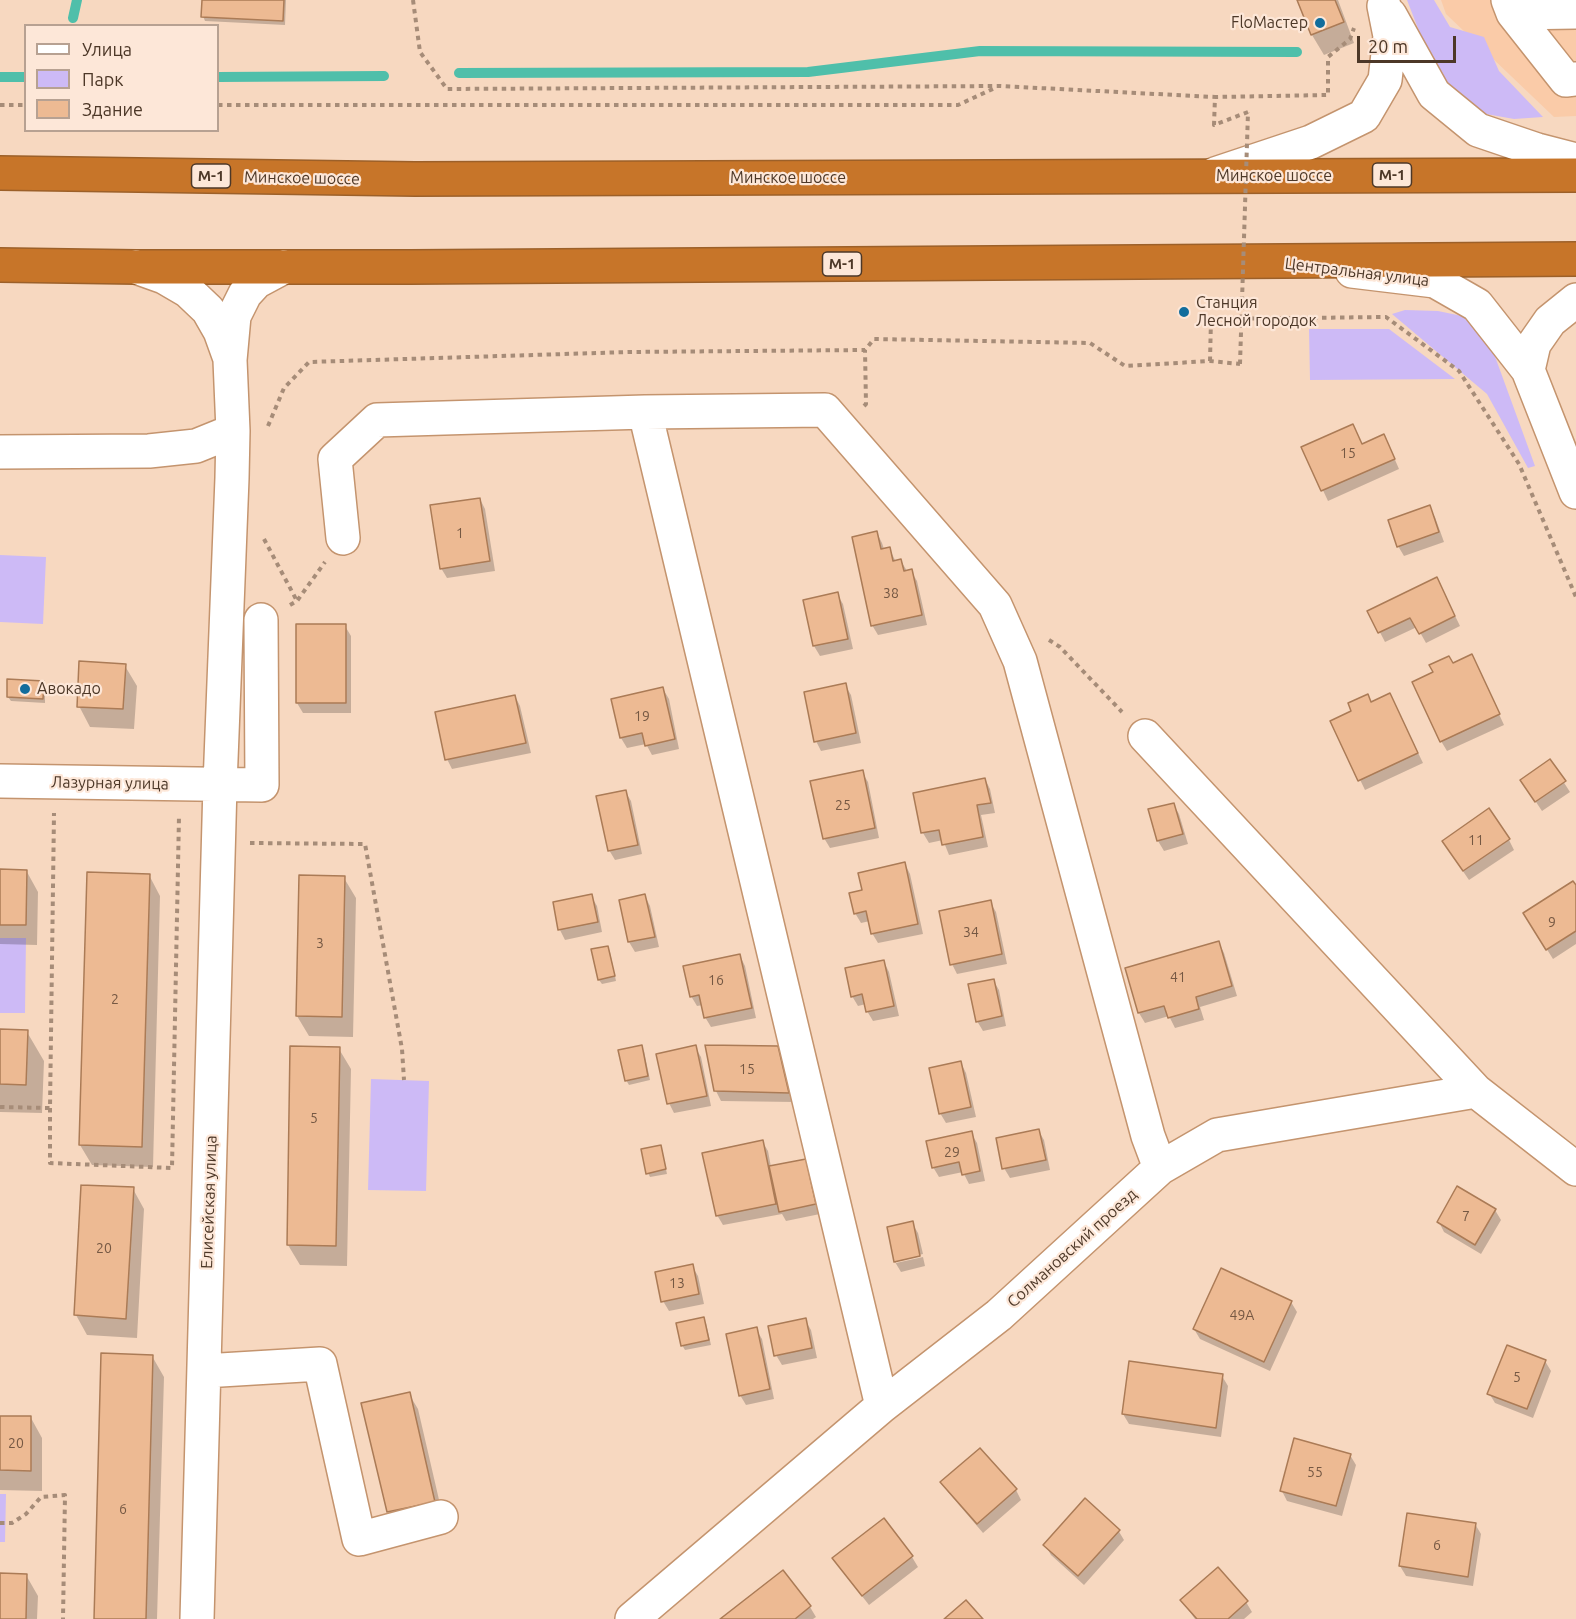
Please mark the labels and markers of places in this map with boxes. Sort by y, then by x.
place label: FloМастер [1231,13,1308,33]
marker: FloМастер [1313,16,1327,30]
place label: Станция Лесной городок [1196,293,1317,331]
marker: Станция Лесной городок [1177,305,1191,319]
place label: Авокадо [37,679,101,699]
marker: Авокадо [18,682,32,696]

